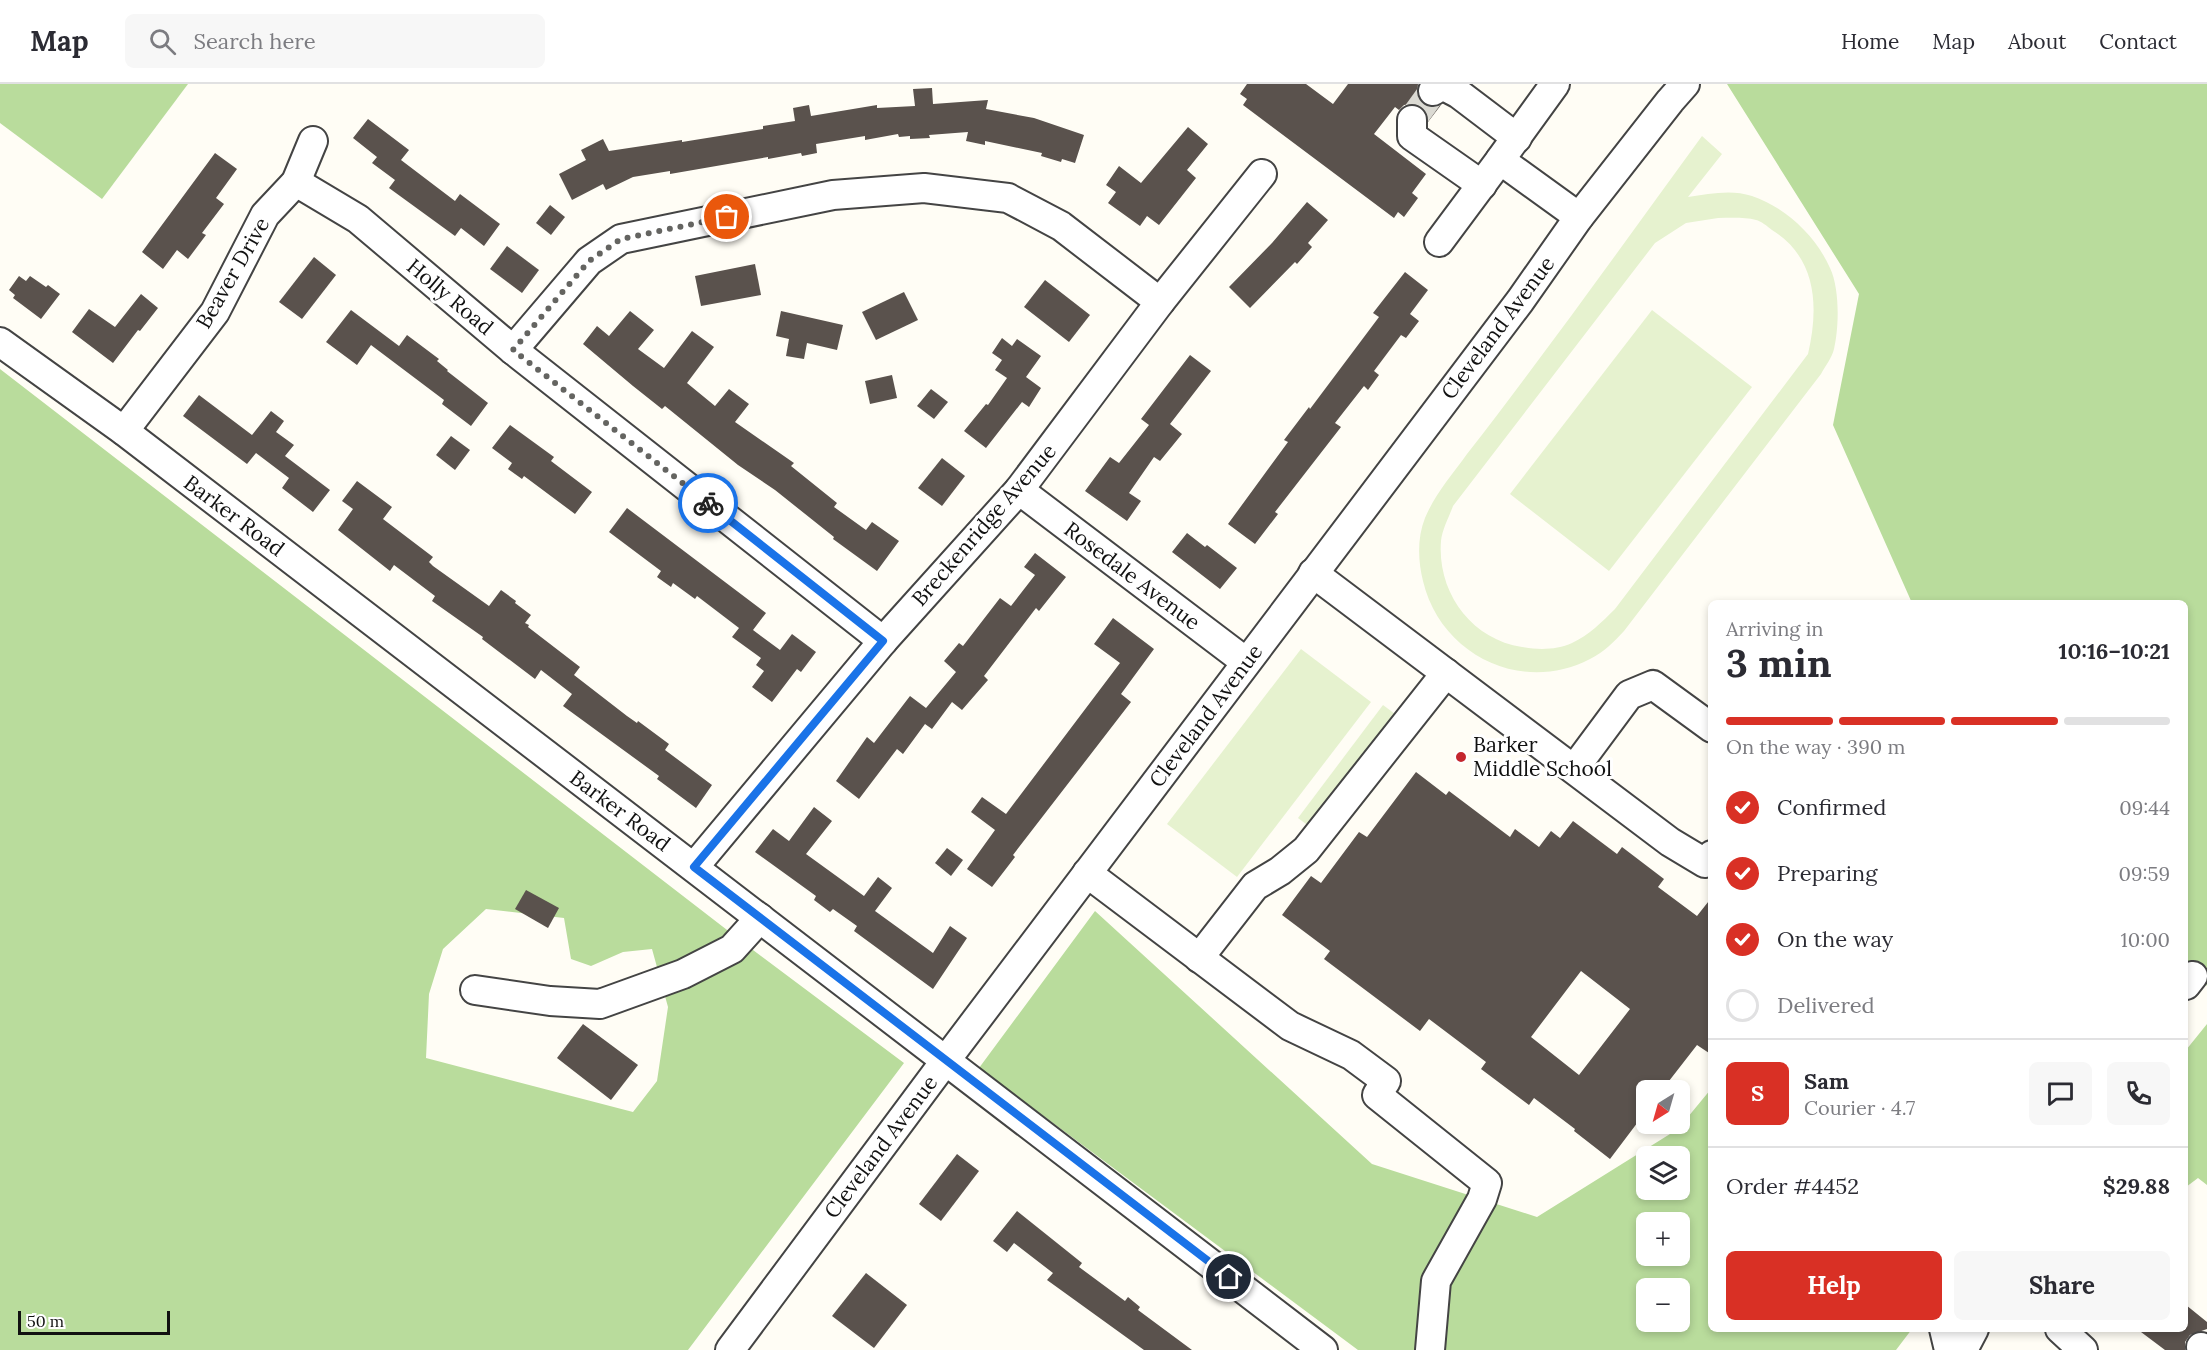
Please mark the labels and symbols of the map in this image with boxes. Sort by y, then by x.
pin [701,191,752,242]
street label: Beaver Drive [190,212,275,333]
street label: Cleveland Avenue [1435,251,1560,405]
street label: Holly Road [401,253,499,341]
street label: Breckenridge Avenue [906,438,1062,612]
street label: Barker Road [179,469,290,562]
courier [678,473,738,533]
street label: Rosedale Avenue [1059,516,1206,636]
street label: Cleveland Avenue [1143,639,1268,793]
place label: Barker Middle School [1473,731,1612,782]
marker: Barker Middle School [1454,750,1468,764]
street label: Barker Road [565,764,676,857]
street label: Cleveland Avenue [818,1070,943,1224]
north arrow [1636,1080,1690,1134]
pin [1203,1251,1254,1302]
scale bar [18,1308,170,1336]

